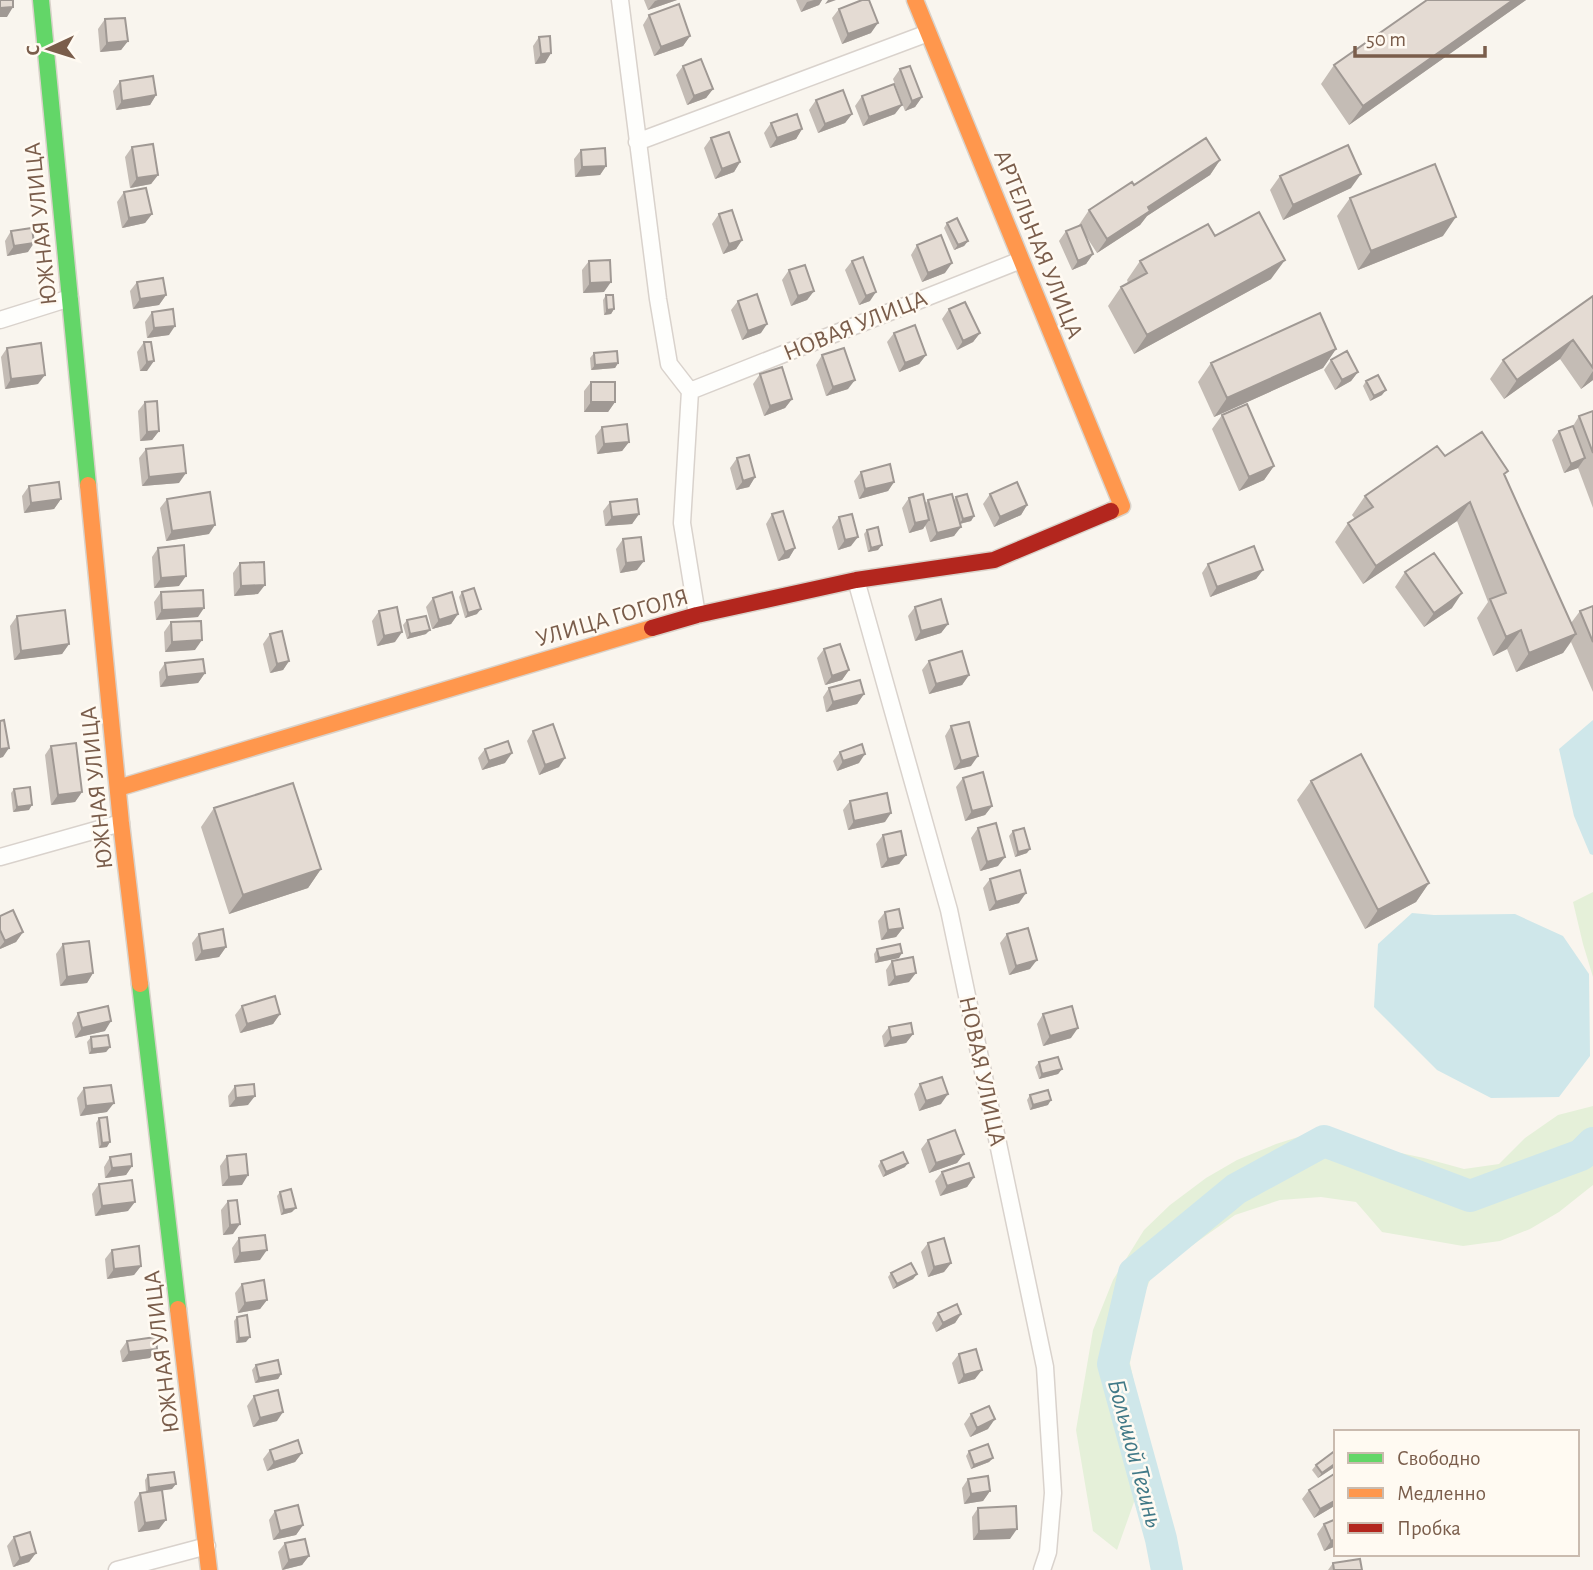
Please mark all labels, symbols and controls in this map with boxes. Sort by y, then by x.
north arrow [14,14,84,84]
scale bar [1355,14,1484,58]
text: 50 m [1366,29,1406,50]
text: С [24,44,43,56]
street label: ЮЖНАЯ УЛИЦА [21,141,61,307]
street label: АРТЕЛЬНАЯ УЛИЦА [989,147,1087,342]
street label: НОВАЯ УЛИЦА [780,286,931,366]
street label: УЛИЦА ГОГОЛЯ [533,585,691,651]
street label: ЮЖНАЯ УЛИЦА [77,705,117,871]
street label: НОВАЯ УЛИЦА [954,994,1010,1148]
street label: ЮЖНАЯ УЛИЦА [140,1269,184,1435]
water label: Большой Тегинь [1103,1376,1167,1531]
legend [1334,1430,1579,1556]
text: Свободно [1397,1448,1481,1469]
text: Медленно [1397,1483,1486,1504]
text: Пробка [1397,1518,1461,1539]

